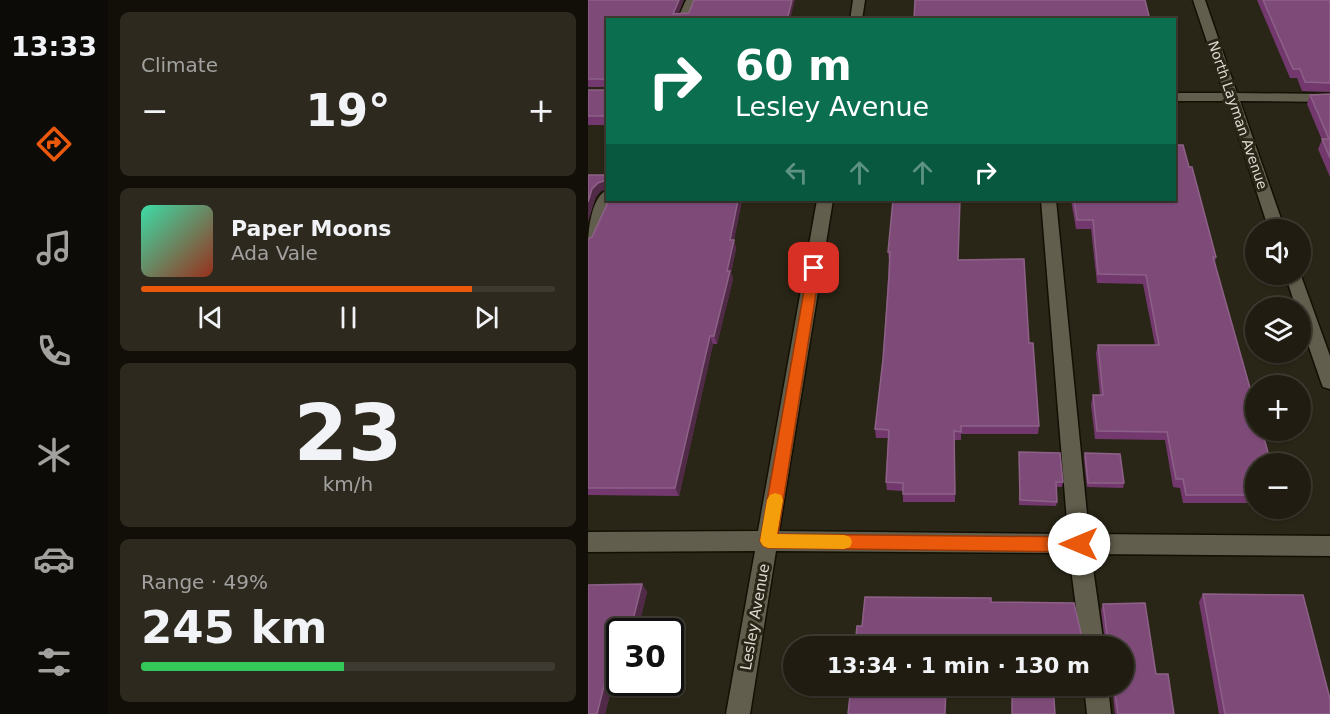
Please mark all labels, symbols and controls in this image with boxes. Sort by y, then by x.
text: 13:33 [11,31,97,62]
street label: North Layman Avenue [1205,39,1271,191]
text: 60 m [735,41,852,90]
icon: right [636,42,714,120]
text: Climate [141,53,218,77]
text: 19° [305,84,391,137]
text: − [141,91,169,130]
text: + [527,91,555,130]
text: Lesley Avenue [735,91,929,122]
icon: directions [33,123,75,165]
icon: left [780,156,813,189]
icon: ahead [843,156,876,189]
icon: ahead [906,156,939,189]
icon: right [969,156,1002,189]
text: Paper Moons [231,216,391,241]
map controls [1245,219,1311,519]
button: sound [1245,219,1311,285]
icon: music [33,227,75,269]
text: Ada Vale [231,241,318,265]
pin [788,242,839,293]
icon: arrive [797,251,830,284]
button: layers [1245,297,1311,363]
icon: previous [194,301,227,334]
icon: pause [332,301,365,334]
icon: next [470,301,503,334]
icon: phone [33,330,75,372]
button: + [1245,375,1311,441]
text: 23 [294,388,402,478]
icon: climate [33,434,75,476]
button: − [1245,453,1311,519]
text: km/h [323,472,373,496]
position arrow [1047,512,1111,576]
icon: car [33,538,75,580]
street label: Lesley Avenue [737,562,773,672]
text: Range · 49% [141,570,268,594]
text: 245 km [141,601,327,654]
speed limit sign: 30 [606,618,684,696]
icon: filters [33,641,75,683]
text: 13:34 · 1 min · 130 m [827,653,1090,678]

